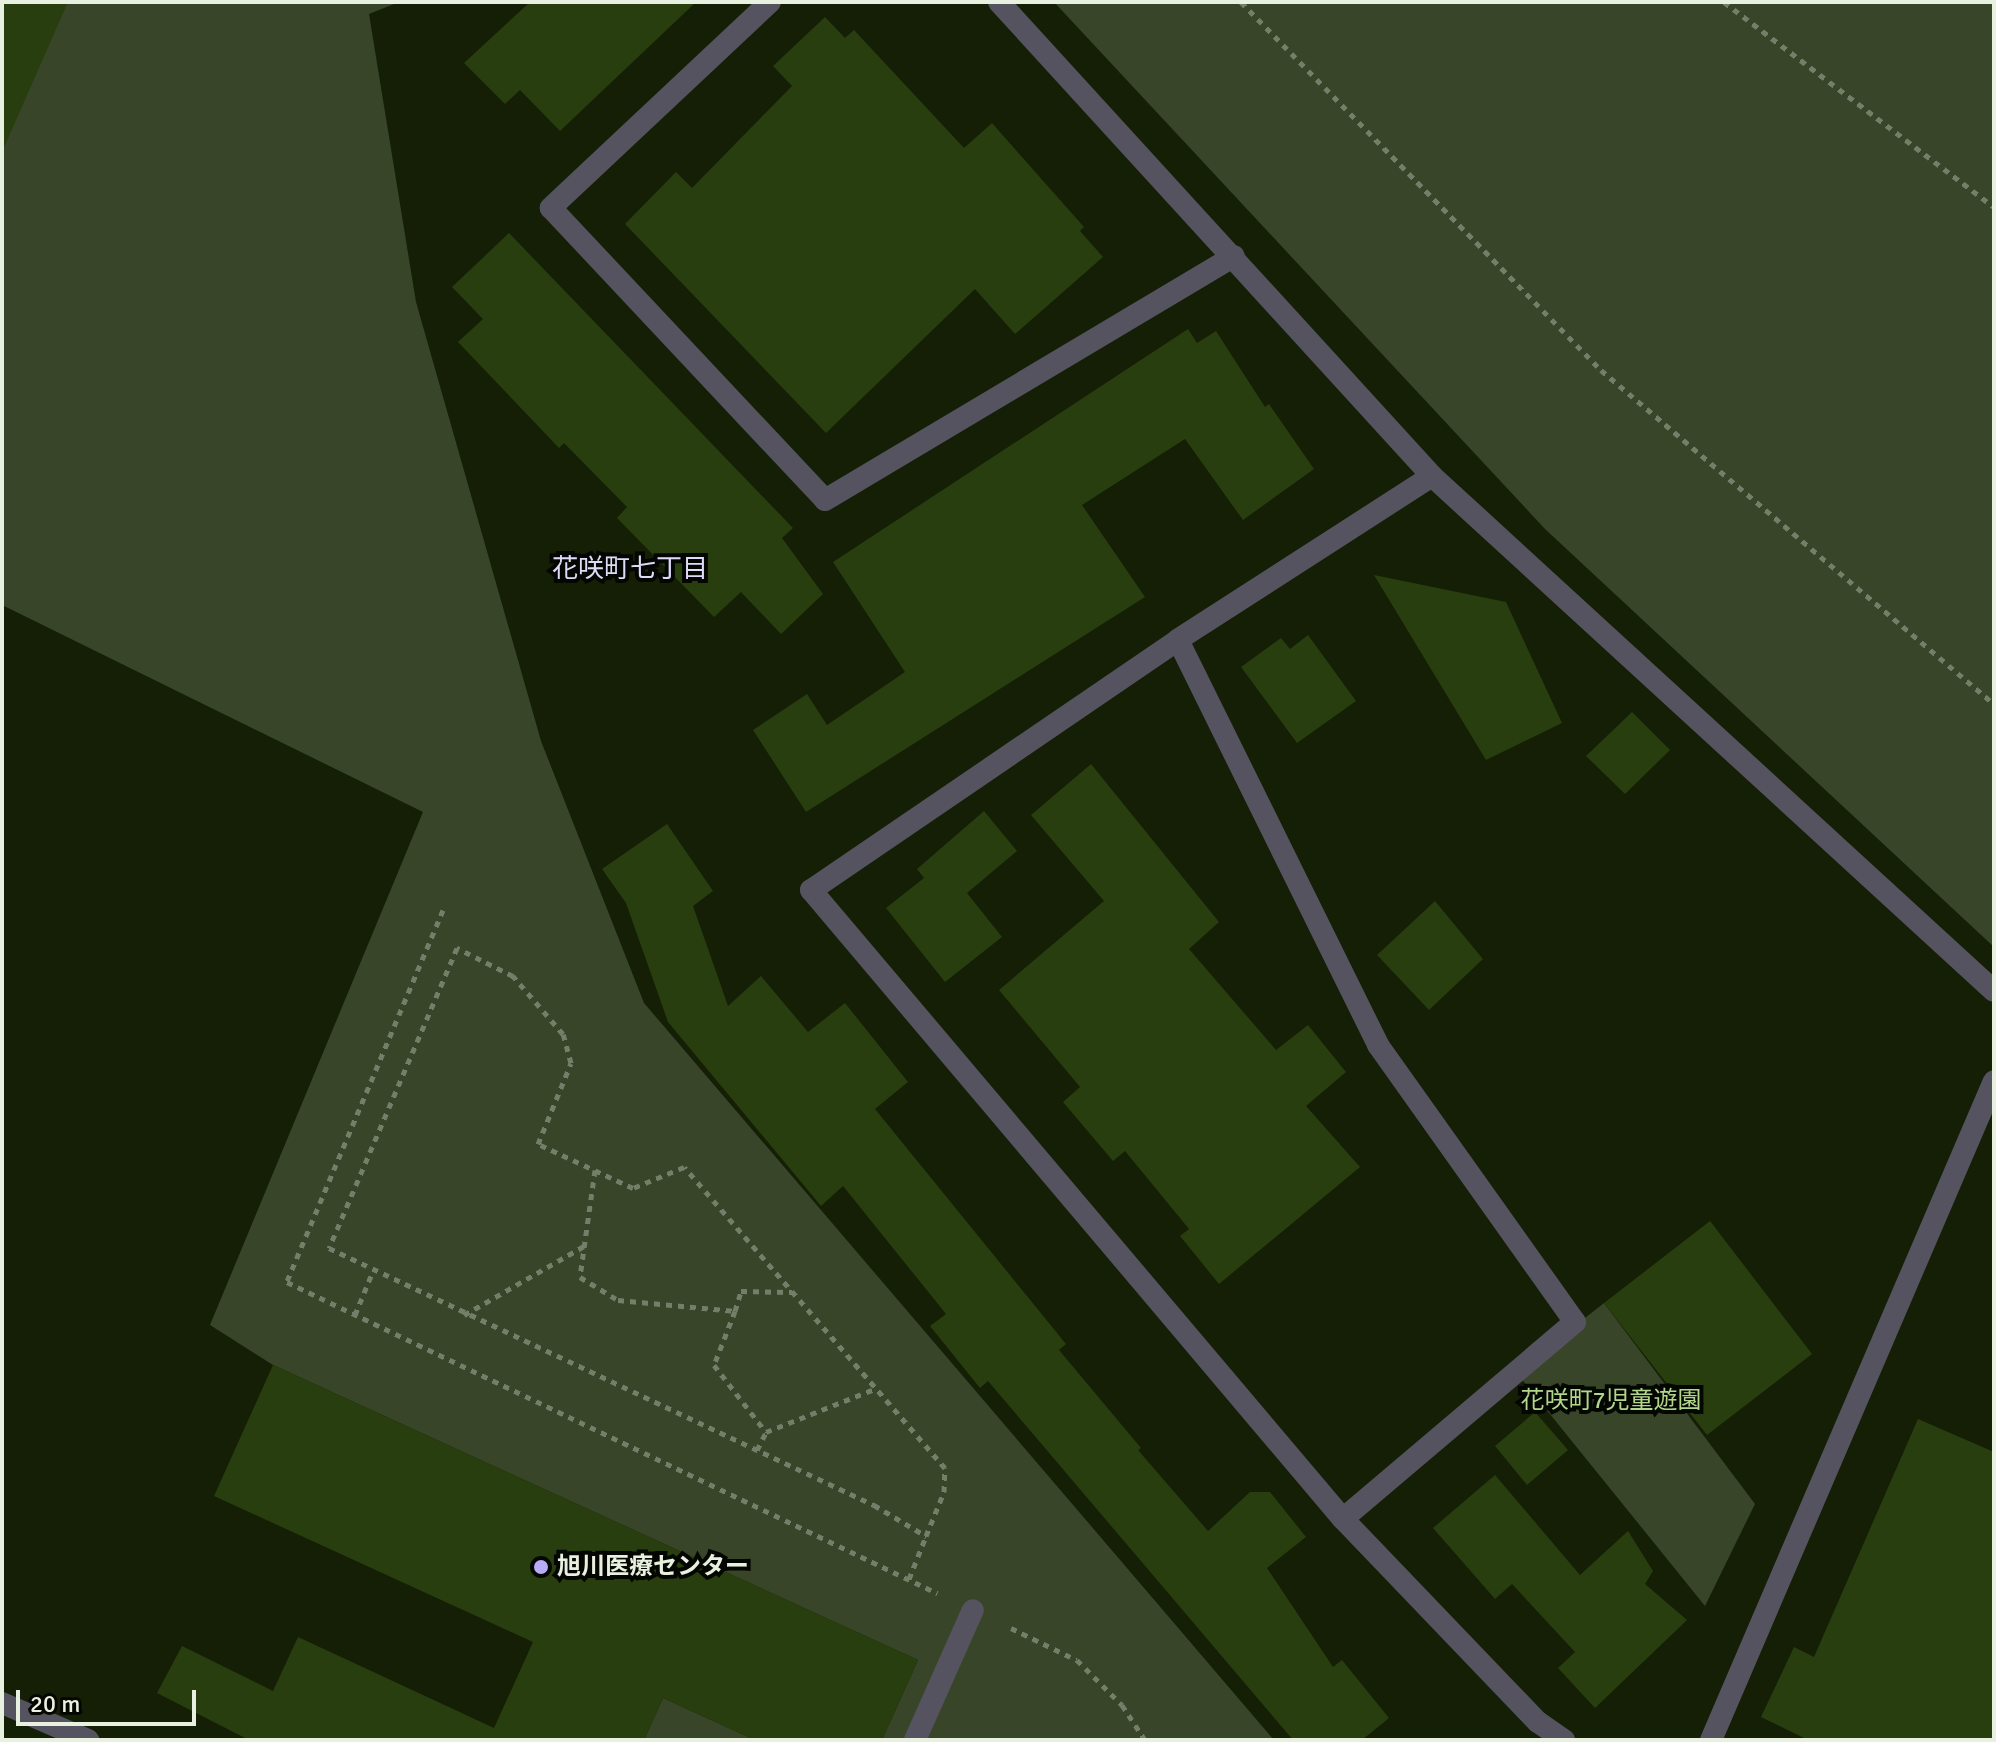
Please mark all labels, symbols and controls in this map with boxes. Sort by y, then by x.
district label: 花咲町七丁目 [552,554,708,586]
park label: 花咲町7児童遊園 [1521,1387,1701,1415]
place label: 旭川医療センター [557,1553,749,1581]
marker: 旭川医療センター [532,1558,550,1576]
scale bar [20,1674,200,1724]
text: 20 m [30,1689,80,1719]

